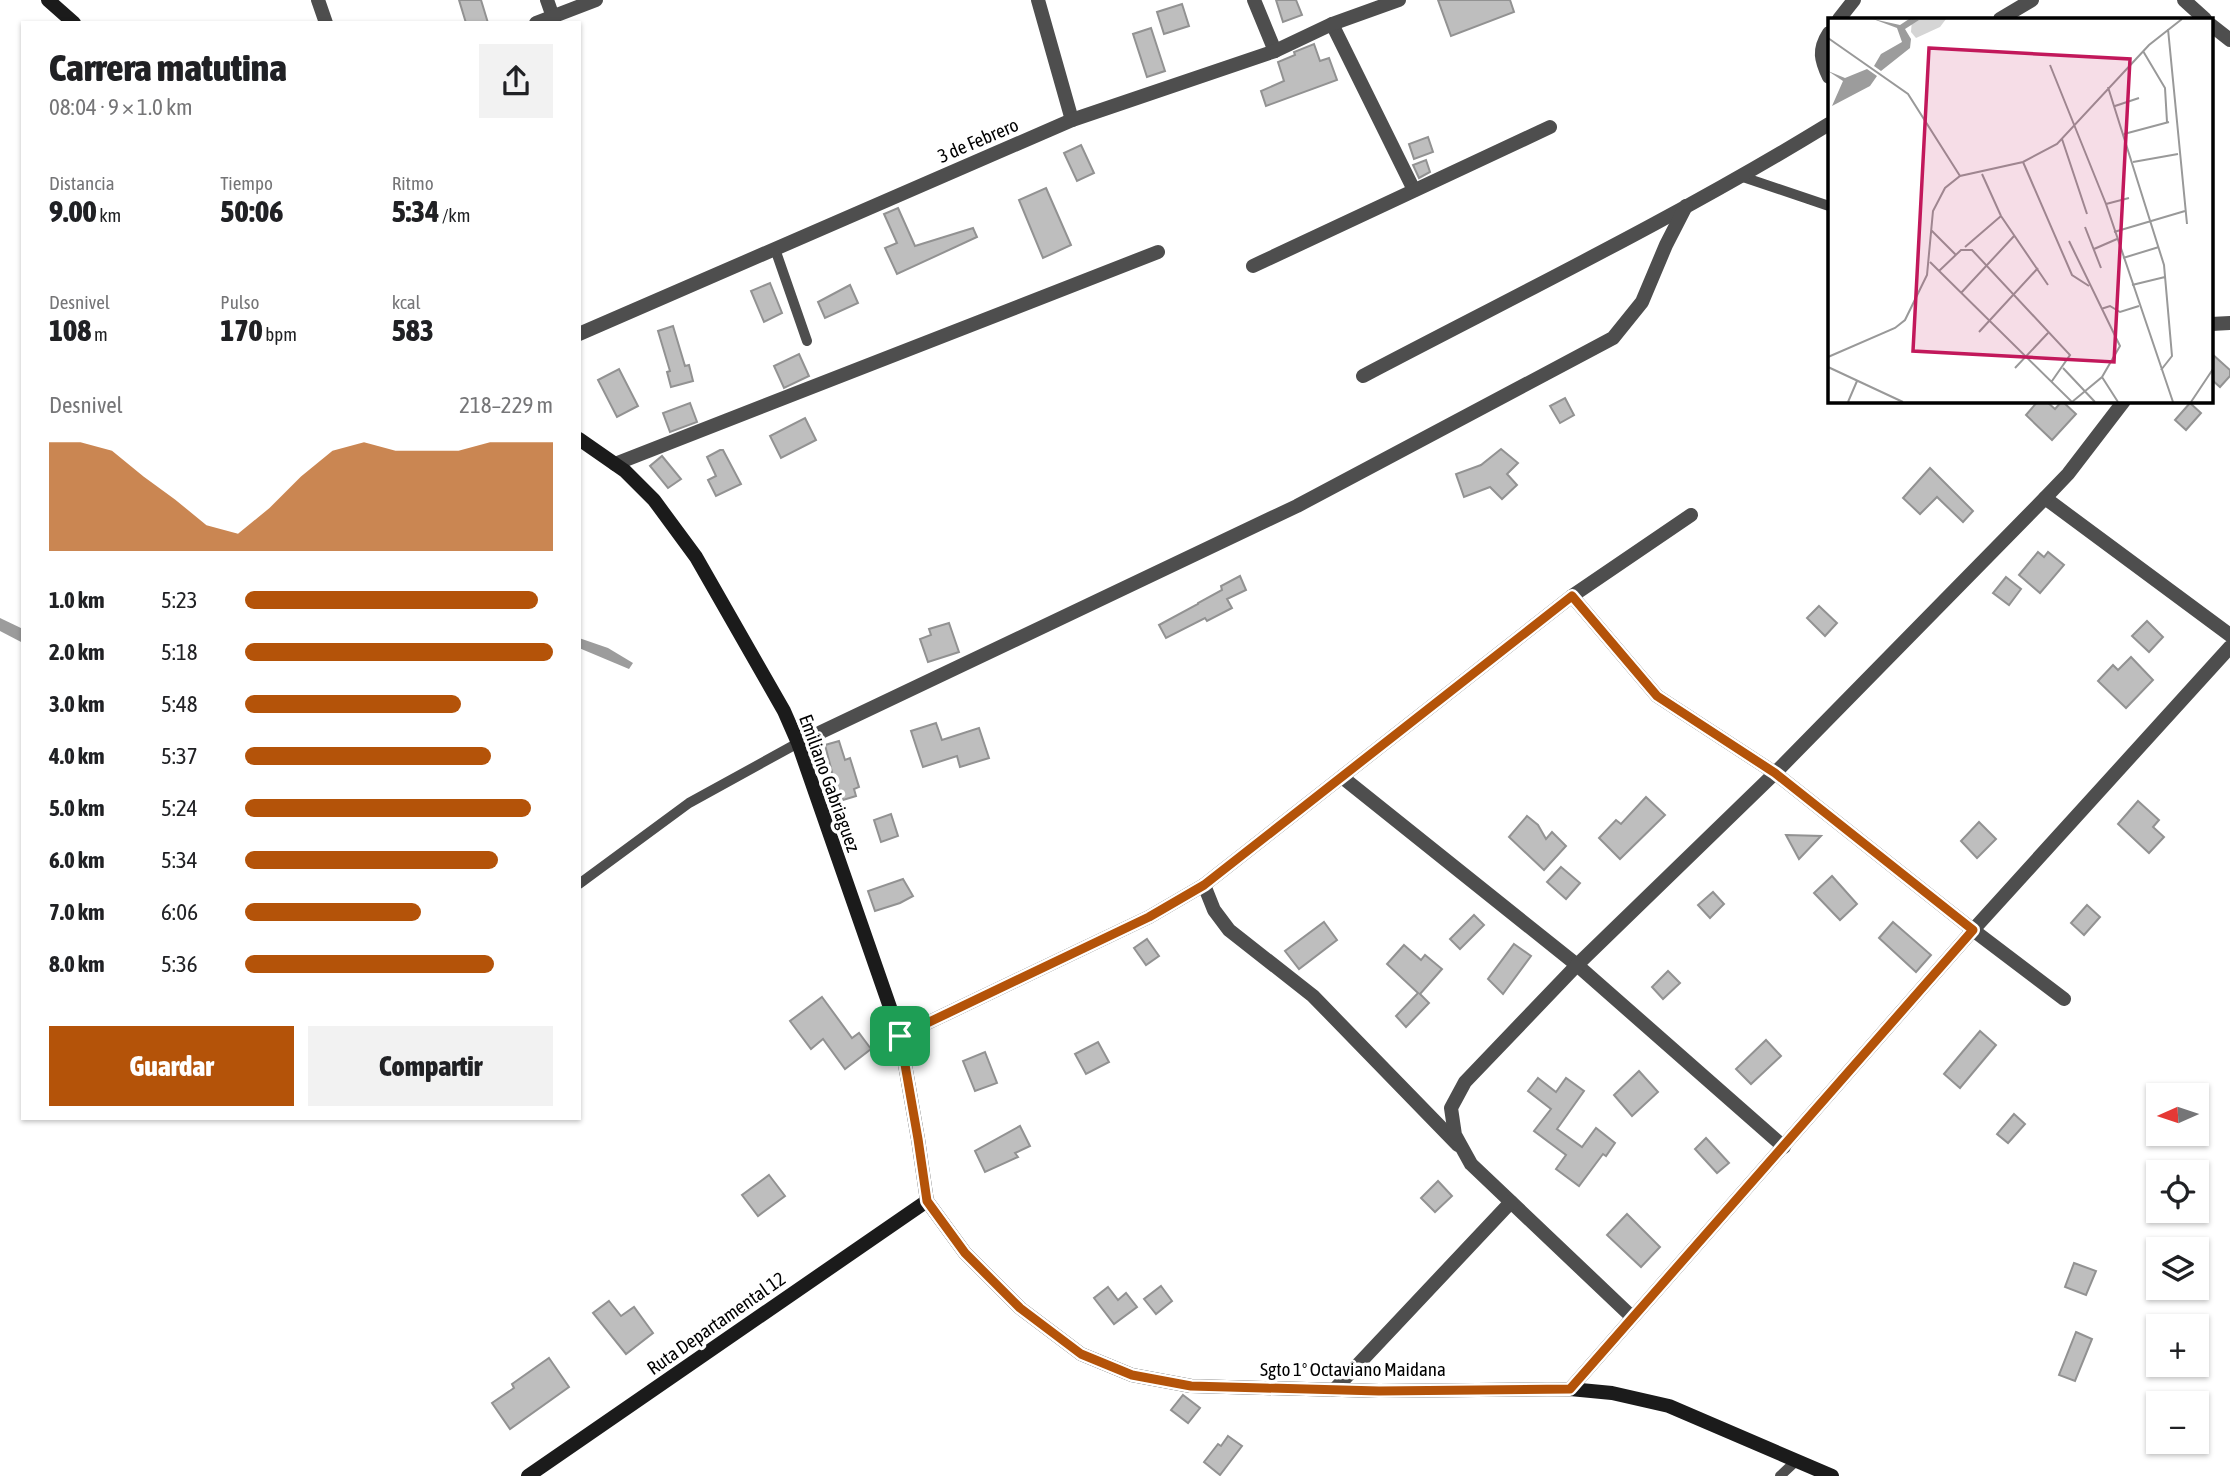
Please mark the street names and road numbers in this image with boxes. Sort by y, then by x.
street label: 3 de Febrero [934,113,1022,167]
street label: Emiliano Gabriaguez [795,711,865,855]
street label: Ruta Departamental 12 [643,1267,789,1379]
street label: Sgto 1° Octaviano Maidana [1260,1358,1446,1380]

